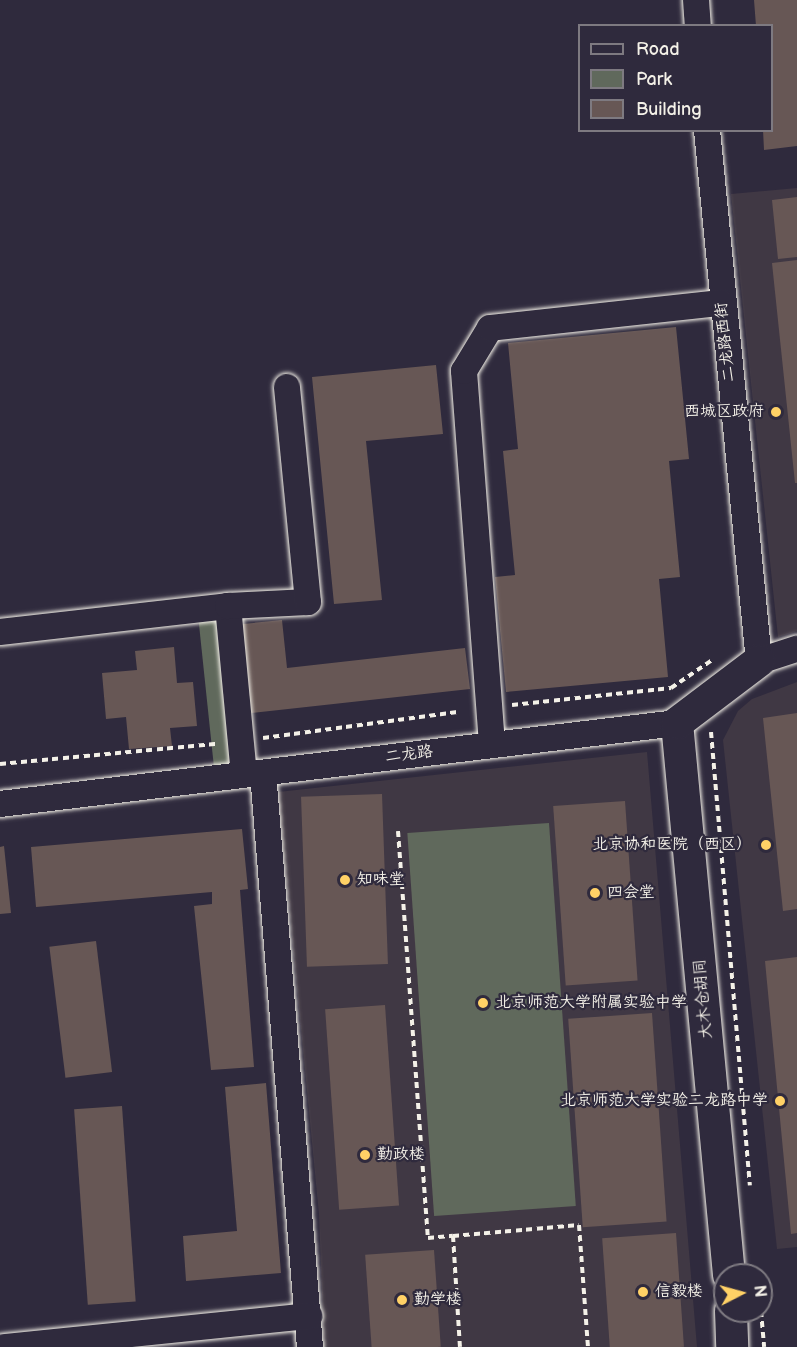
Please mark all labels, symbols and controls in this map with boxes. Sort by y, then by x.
legend [578,24,773,132]
text: Road [636,39,680,60]
text: Park [636,69,672,90]
text: Building [636,99,702,120]
street label: 二龙路西街 [712,301,740,383]
place label: 西城区政府 [684,402,764,422]
marker: 西城区政府 [769,405,783,419]
street label: 二龙路 [384,743,434,767]
place label: 北京协和医院（西区） [592,835,752,855]
marker: 北京协和医院（西区） [757,836,775,854]
place label: 知味堂 [357,870,405,890]
marker: 知味堂 [338,873,352,887]
place label: 四会堂 [607,883,655,903]
marker: 四会堂 [588,886,602,900]
street label: 大木仓胡同 [691,958,717,1040]
place label: 北京师范大学附属实验中学 [495,993,687,1013]
marker: 北京师范大学附属实验中学 [476,996,490,1010]
place label: 北京师范大学实验二龙路中学 [560,1091,768,1111]
marker: 北京师范大学实验二龙路中学 [773,1094,787,1108]
place label: 勤政楼 [377,1145,425,1165]
marker: 勤政楼 [358,1148,372,1162]
north arrow [713,1263,773,1323]
place label: 信毅楼 [655,1282,703,1302]
text: N [749,1284,769,1298]
marker: 信毅楼 [636,1285,650,1299]
place label: 勤学楼 [414,1290,462,1310]
marker: 勤学楼 [395,1293,409,1307]

